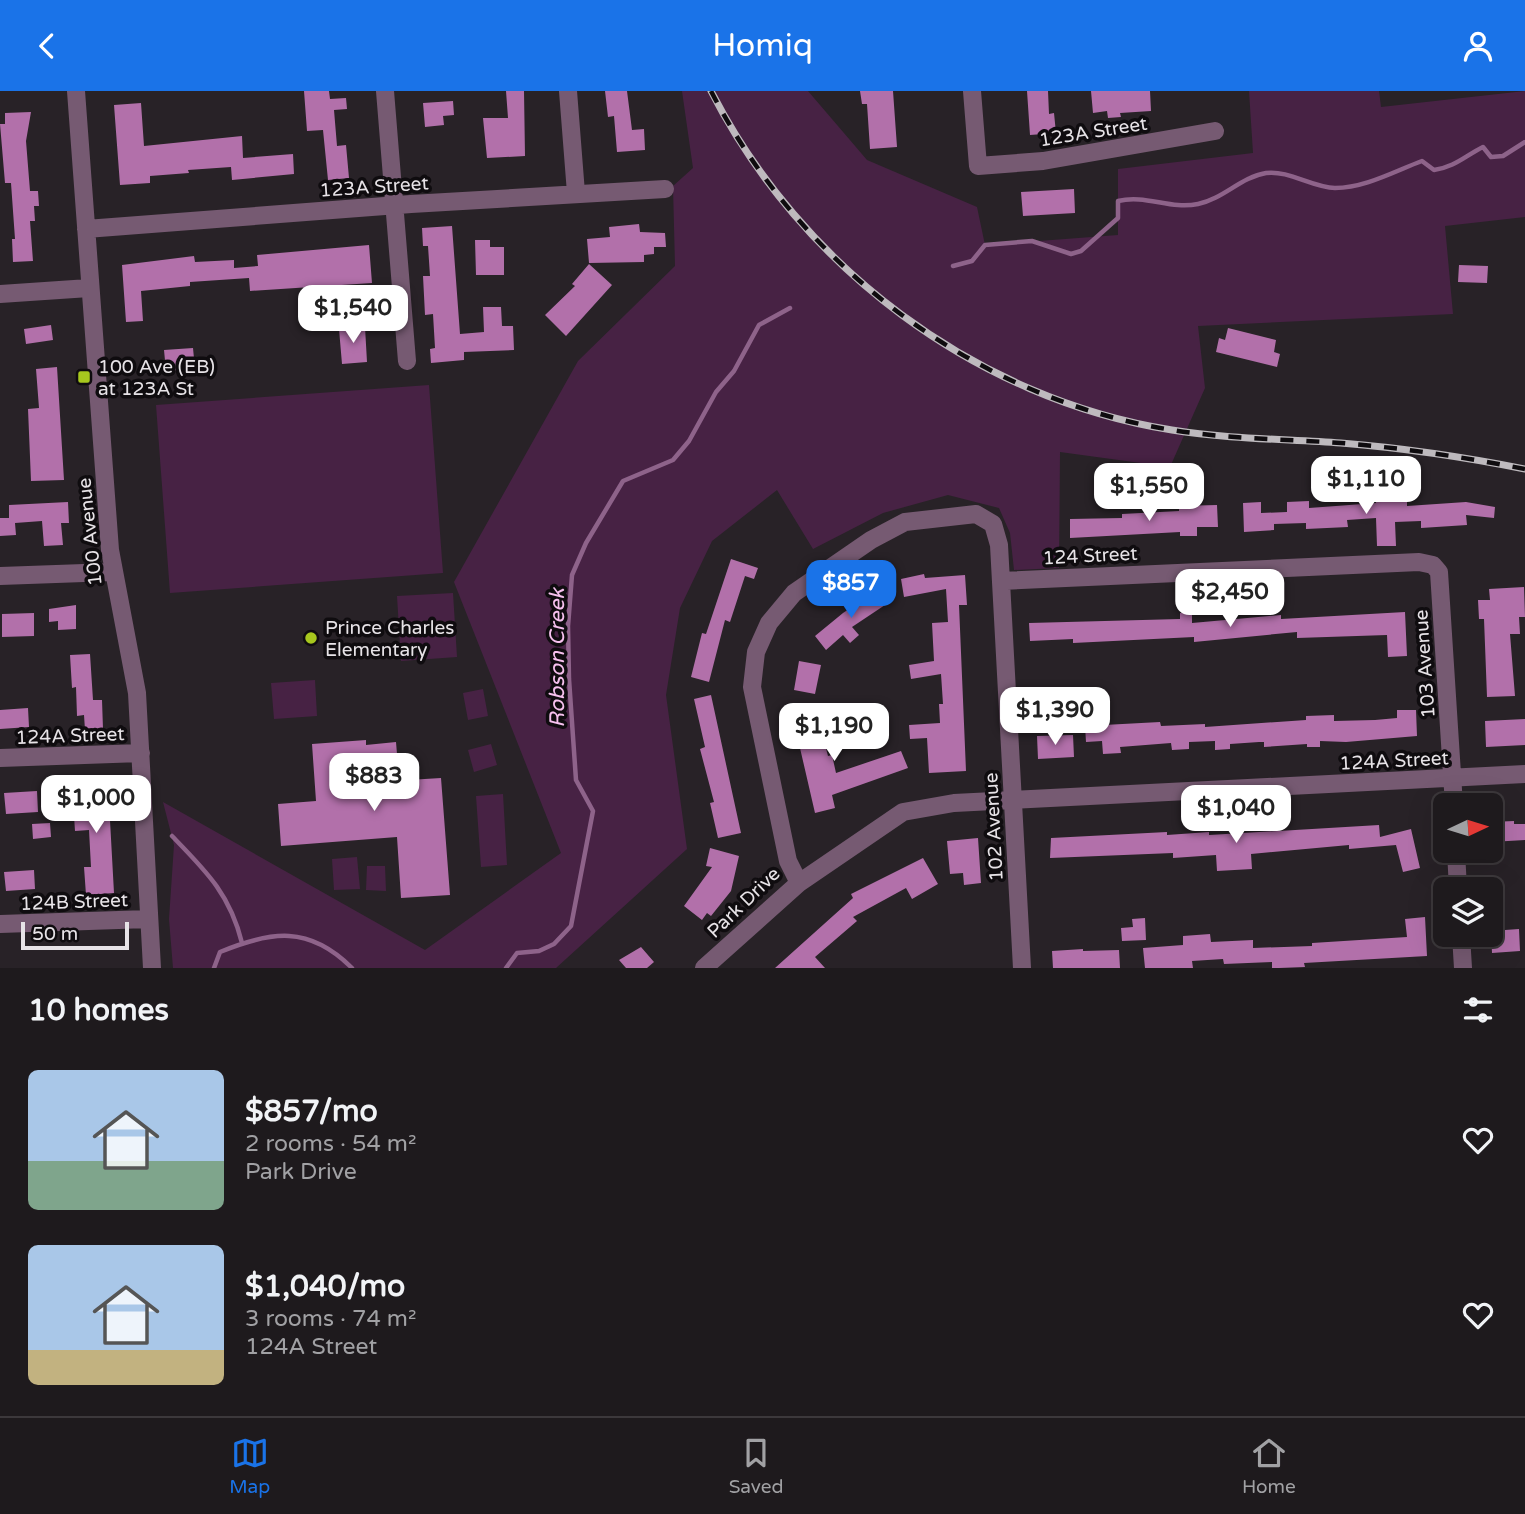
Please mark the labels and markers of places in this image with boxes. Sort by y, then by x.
pin: $1,540 [296,285,410,345]
place label: 100 Ave (EB) at 123A St [98,356,215,400]
marker: 100 Ave (EB) at 123A St [76,369,92,385]
pin: $1,110 [1309,457,1423,516]
pin: $1,550 [1092,463,1206,523]
pin: $857 [810,561,892,620]
pin: $2,450 [1173,569,1287,629]
place label: Prince Charles Elementary [325,617,454,661]
marker: Prince Charles Elementary [303,630,319,646]
pin: $1,390 [998,687,1112,747]
pin: $1,190 [777,703,891,763]
pin: $883 [333,753,415,813]
pin: $1,000 [39,775,153,835]
pin: $1,040 [1179,785,1293,845]

